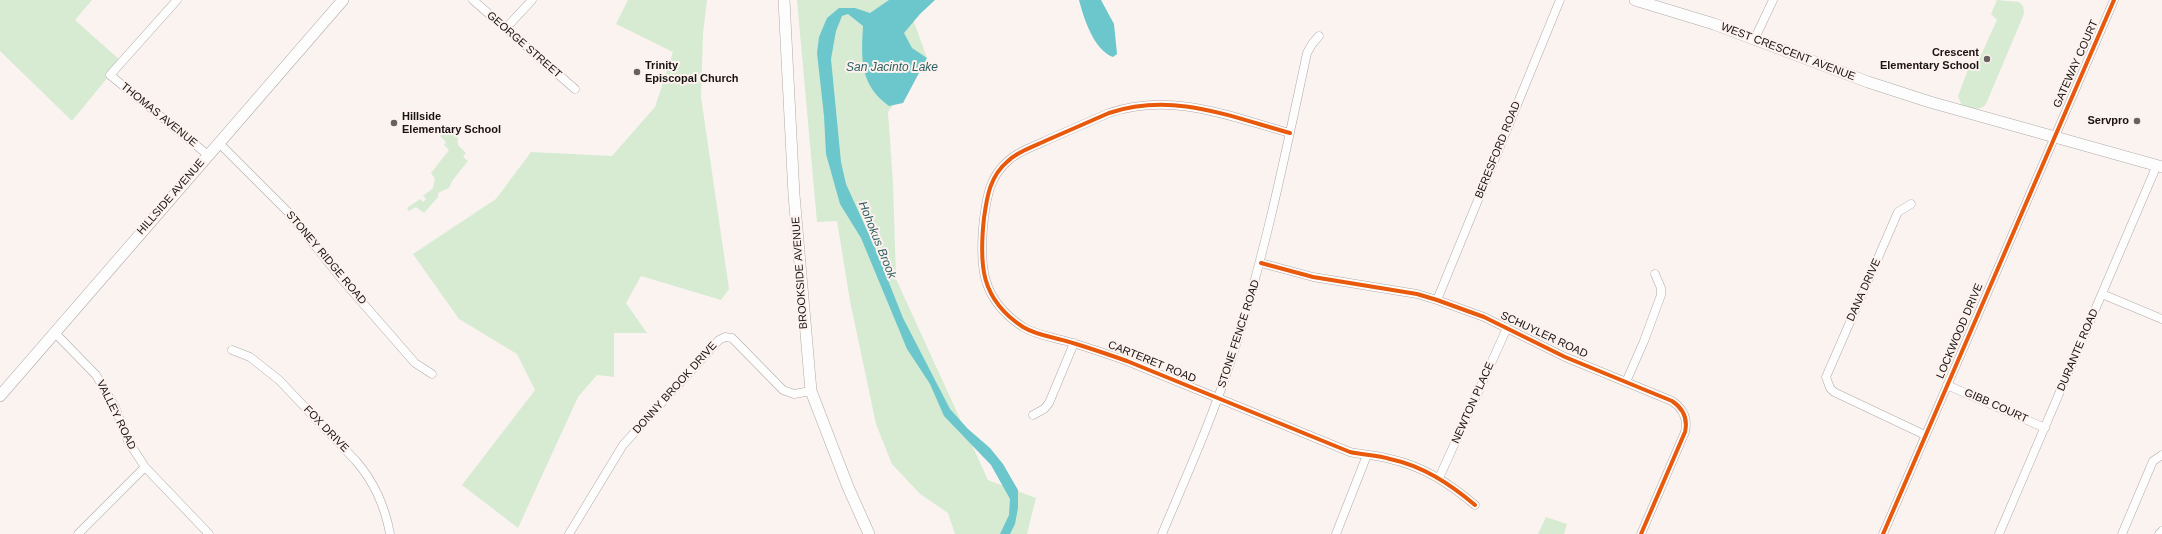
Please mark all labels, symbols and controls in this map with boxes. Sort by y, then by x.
street label: GEORGE STREET [484,9,564,81]
street label: GATEWAY COURT [2051,18,2101,110]
street label: WEST CRESCENT AVENUE [1719,20,1857,84]
place label: Crescent Elementary School [1880,46,1979,72]
marker: Crescent Elementary School [1982,54,1992,64]
place label: Trinity Episcopal Church [645,59,739,85]
water label: San Jacinto Lake [846,61,938,75]
marker: Trinity Episcopal Church [632,67,642,77]
street label: THOMAS AVENUE [118,80,200,150]
street label: BERESFORD ROAD [1473,100,1523,200]
place label: Hillside Elementary School [402,110,501,136]
place label: Servpro [2087,114,2129,128]
marker: Servpro [2132,116,2142,126]
marker: Hillside Elementary School [389,118,399,128]
street label: HILLSIDE AVENUE [134,156,208,238]
water label: Hohokus Brook [855,199,899,281]
street label: STONEY RIDGE ROAD [283,209,369,307]
street label: BROOKSIDE AVENUE [789,216,811,330]
street label: DANA DRIVE [1844,257,1884,323]
street label: STONE FENCE ROAD [1215,278,1263,390]
street label: LOCKWOOD DRIVE [1934,281,1986,381]
street label: DURANTE ROAD [2055,307,2101,393]
street label: SCHUYLER ROAD [1498,309,1590,361]
street label: CARTERET ROAD [1106,338,1198,386]
street label: DONNY BROOK DRIVE [630,339,720,437]
street label: NEWTON PLACE [1449,360,1497,446]
street label: VALLEY ROAD [93,378,139,452]
street label: GIBB COURT [1962,386,2030,426]
street label: FOX DRIVE [301,403,351,455]

